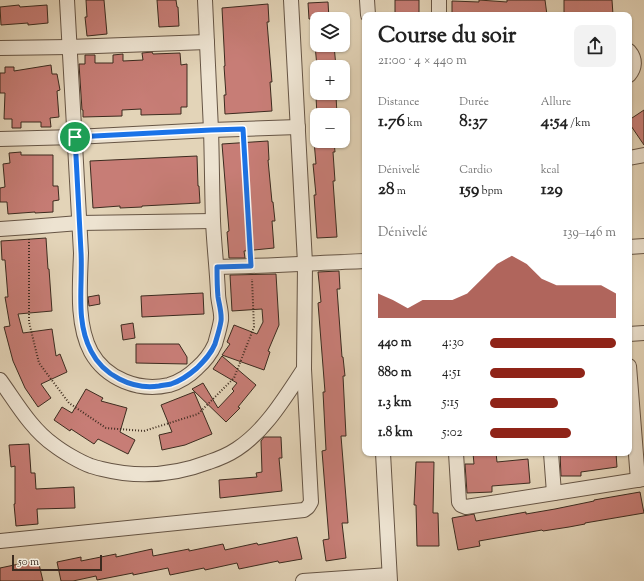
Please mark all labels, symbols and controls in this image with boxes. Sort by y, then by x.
map controls [310,12,350,148]
button: layers [310,12,350,52]
text: Course du soir [378,21,516,53]
button: share [574,25,616,67]
text: 21:00 · 4 × 440 m [378,52,467,70]
button: + [310,60,350,100]
text: Distance [378,94,419,110]
text: Durée [459,94,489,110]
text: Allure [541,94,571,110]
button: − [310,108,350,148]
text: 1.76 [378,110,405,134]
text: 8:37 [459,110,488,134]
text: 4:54 [541,110,568,134]
text: km [405,115,422,131]
text: /km [568,115,590,131]
pin [58,120,92,154]
icon: arrive [64,126,86,148]
text: Dénivelé [378,162,420,178]
text: Cardio [459,162,492,178]
text: kcal [541,162,560,178]
text: 28 [378,178,394,202]
text: 159 [459,178,479,202]
text: 129 [541,178,563,202]
text: m [394,183,406,199]
text: bpm [479,183,503,199]
text: Dénivelé [378,224,428,242]
text: 139–146 m [563,224,616,242]
text: 440 m [378,334,411,352]
text: 4:30 [442,334,464,352]
text: 880 m [378,364,411,382]
text: 4:51 [442,364,461,382]
text: 1.3 km [378,394,412,412]
text: 5:15 [442,394,459,412]
text: 1.8 km [378,424,413,442]
text: 5:02 [442,424,463,442]
scale bar [12,553,102,572]
text: 50 m [18,554,39,570]

